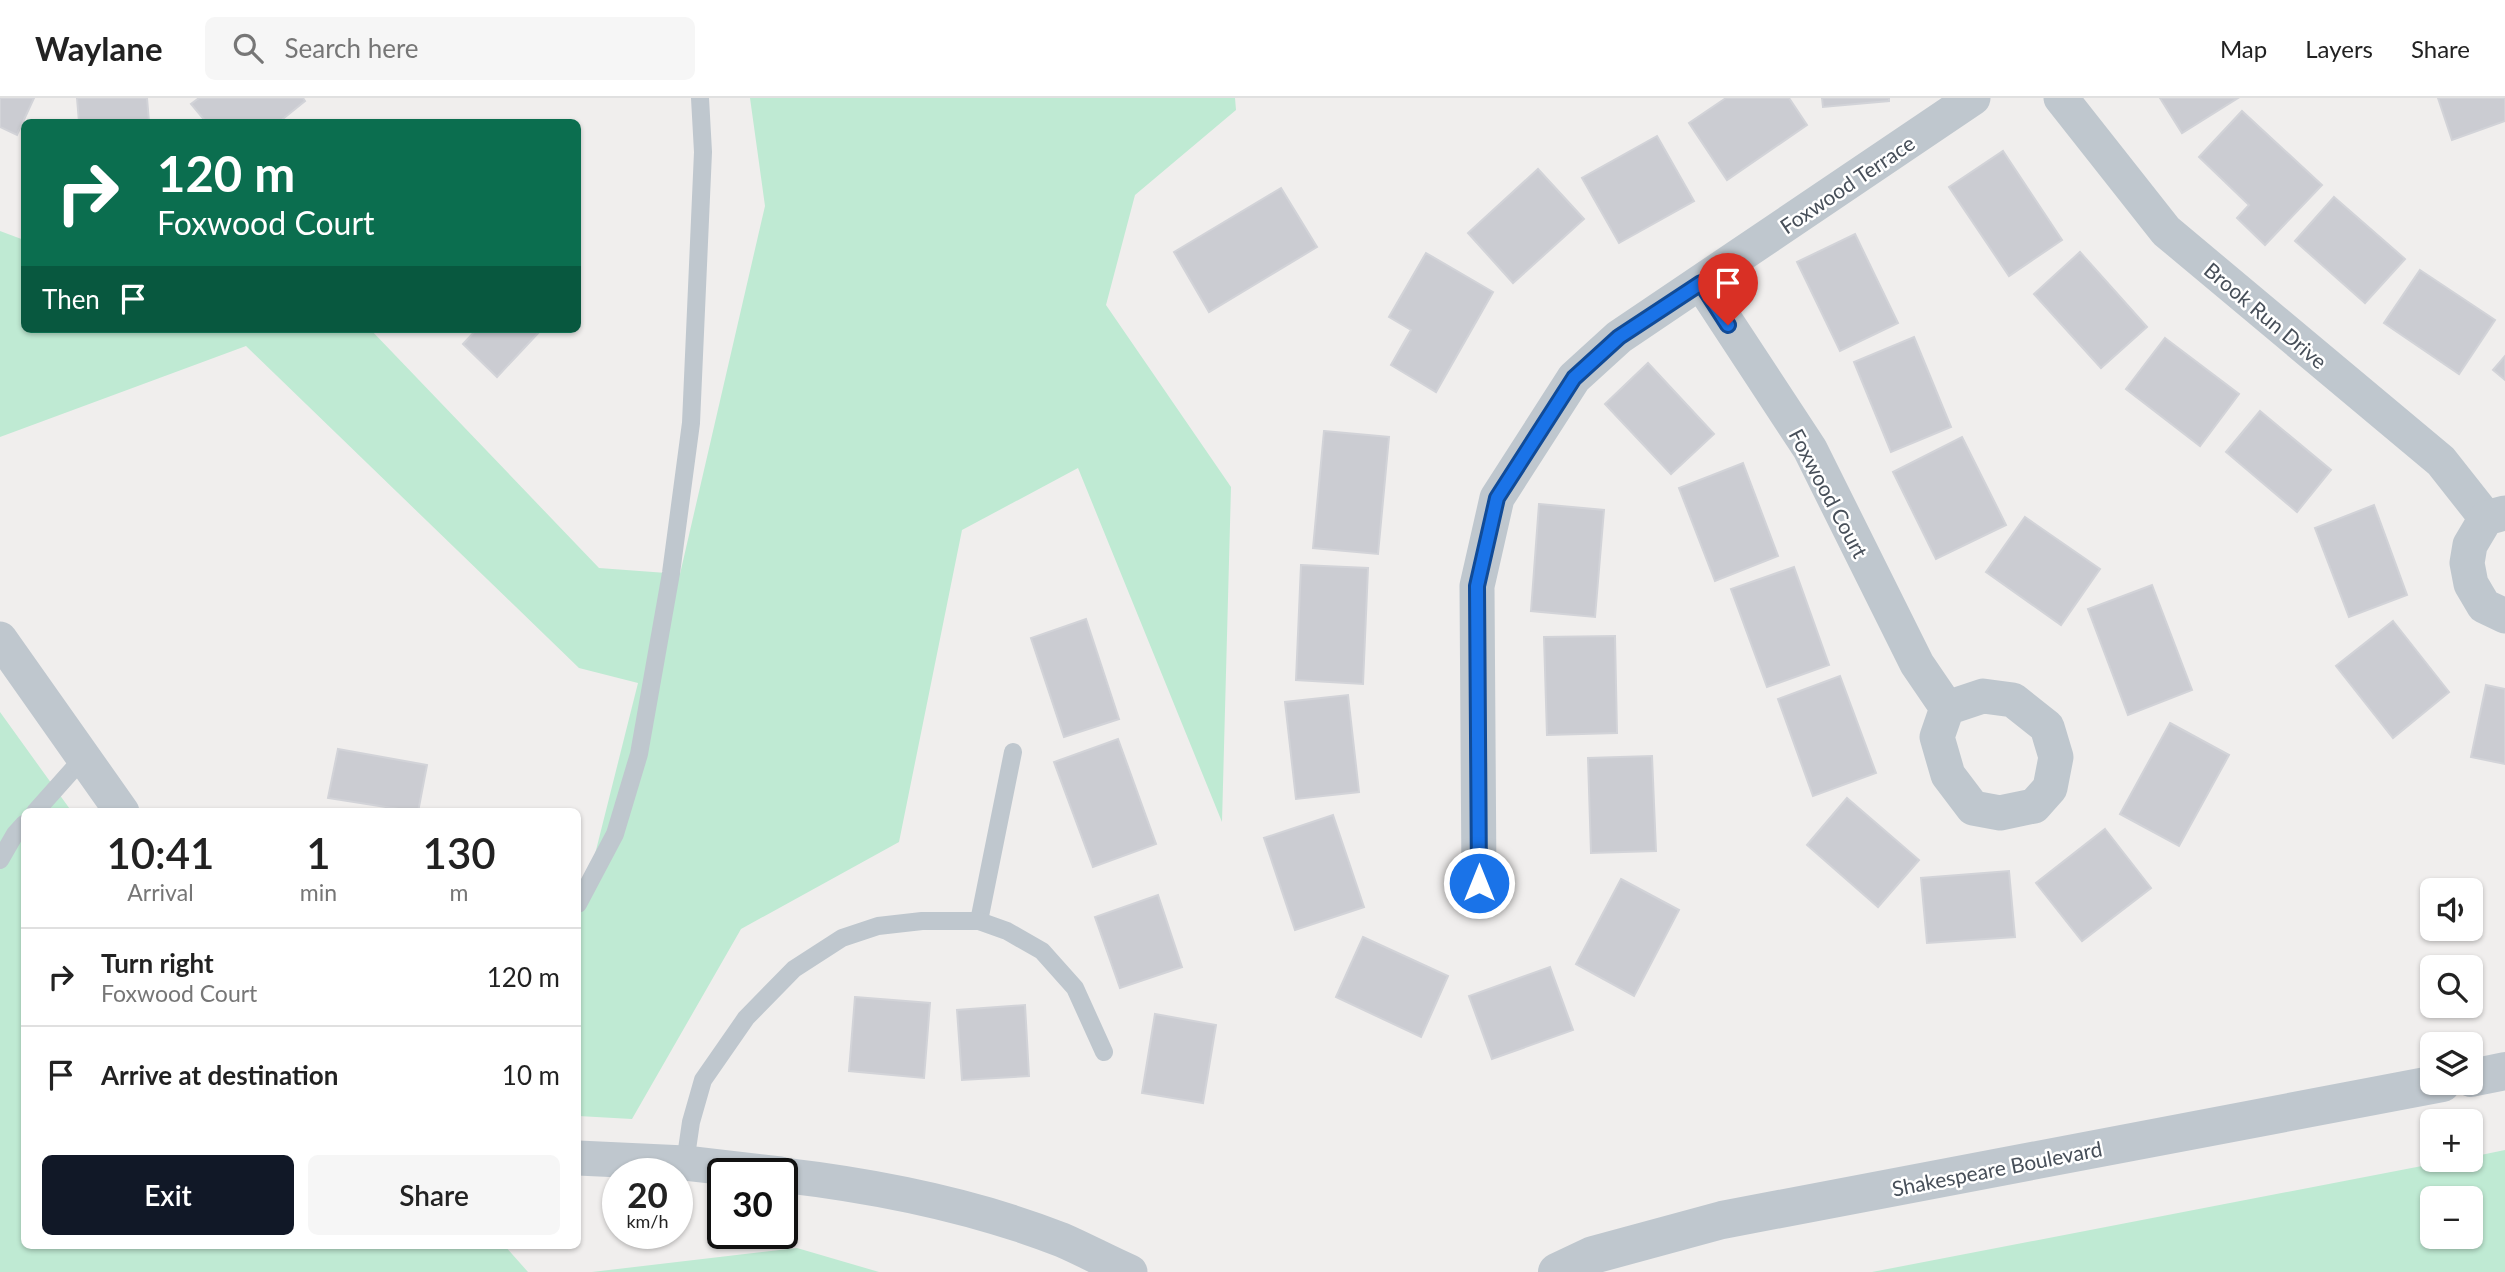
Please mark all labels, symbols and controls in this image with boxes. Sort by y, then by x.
search box [205,17,695,80]
text: Waylane [35,28,163,68]
icon: search [229,29,267,67]
text: Search here [285,32,419,64]
text: Map [2220,34,2267,63]
text: Layers [2305,34,2373,63]
text: Share [2411,34,2470,63]
street label: Foxwood Terrace [1775,130,1919,238]
text: 120 m [157,144,295,202]
icon: right [42,147,133,238]
text: Foxwood Court [157,203,375,242]
pin [1698,253,1758,325]
street label: Brook Run Drive [2200,257,2332,373]
icon: arrive [1709,264,1747,302]
icon: arrive [114,280,152,318]
text: Then [42,283,100,315]
street label: Foxwood Court [1784,424,1874,562]
text: 10:41 [106,828,214,878]
text: 1 [306,828,331,878]
text: 130 [423,828,496,878]
position arrow [1442,846,1516,920]
text: Arrival [127,878,194,906]
text: min [300,878,337,906]
text: m [450,878,469,906]
map controls [2420,878,2483,1249]
button: sound [2420,878,2483,941]
text: Turn right [101,947,214,979]
button: search [2420,955,2483,1018]
icon: right [42,958,80,996]
text: 120 m [487,961,560,993]
text: Foxwood Court [101,979,257,1007]
button: layers [2420,1032,2483,1095]
icon: arrive [42,1056,80,1094]
text: Arrive at destination [101,1059,338,1091]
text: 10 m [502,1059,560,1091]
button: + [2420,1109,2483,1172]
street label: Shakespeare Boulevard [1890,1135,2104,1201]
button: Exit [42,1155,294,1235]
button: Share [308,1155,560,1235]
speed limit sign: 30 [707,1158,798,1249]
text: 20 [627,1173,668,1215]
button: − [2420,1186,2483,1249]
text: km/h [626,1210,669,1232]

